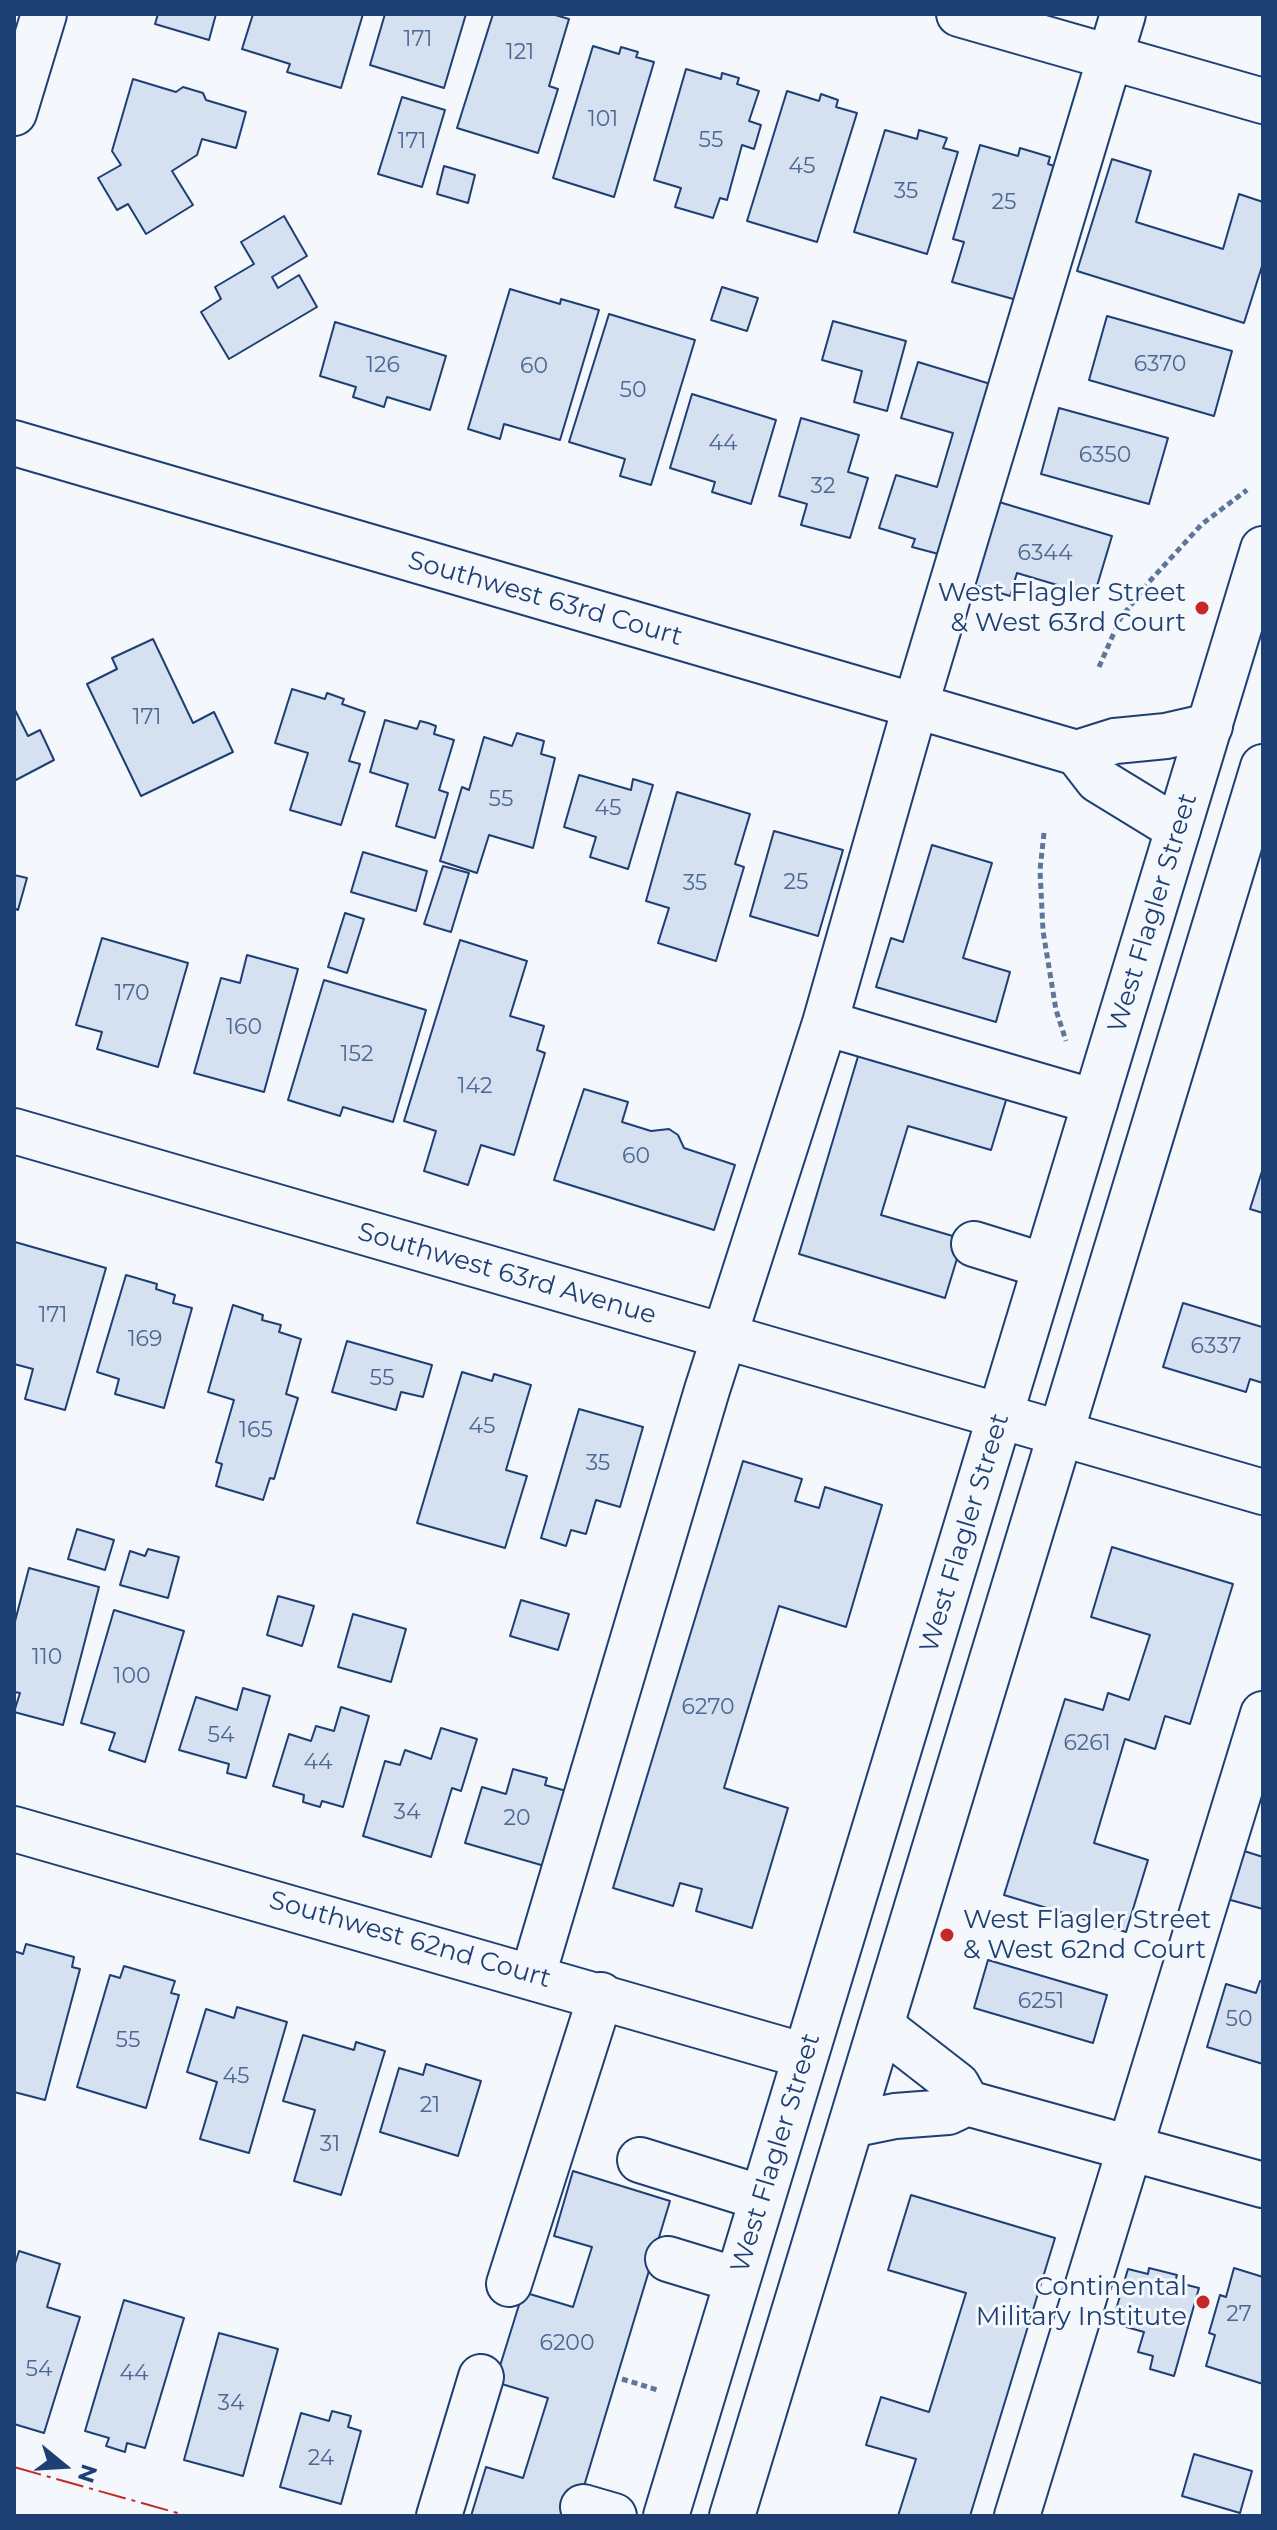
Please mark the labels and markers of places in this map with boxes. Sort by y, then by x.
place label: West Flagler Street & West 63rd Court [938,577,1186,638]
marker: West Flagler Street & West 63rd Court [1193,599,1211,617]
place label: West Flagler Street & West 62nd Court [963,1904,1211,1966]
marker: West Flagler Street & West 62nd Court [938,1926,956,1944]
place label: Continental Military Institute [976,2271,1187,2332]
marker: Continental Military Institute [1194,2293,1212,2311]

